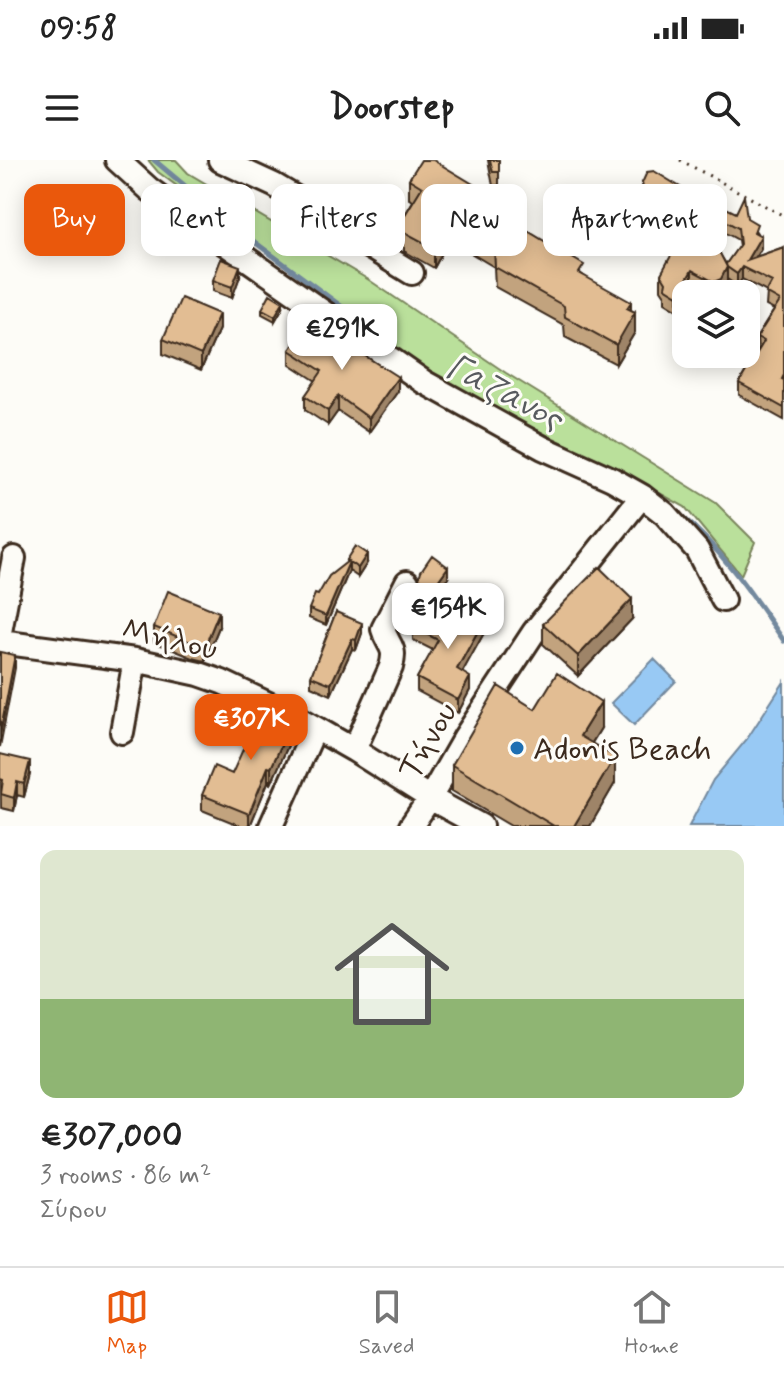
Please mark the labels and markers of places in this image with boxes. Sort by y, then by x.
pin: €291K [286,304,398,372]
pin: €154K [392,583,504,651]
pin: €307K [195,694,307,762]
place label: Adonis Beach [533,729,711,771]
marker: Adonis Beach [508,739,526,757]

